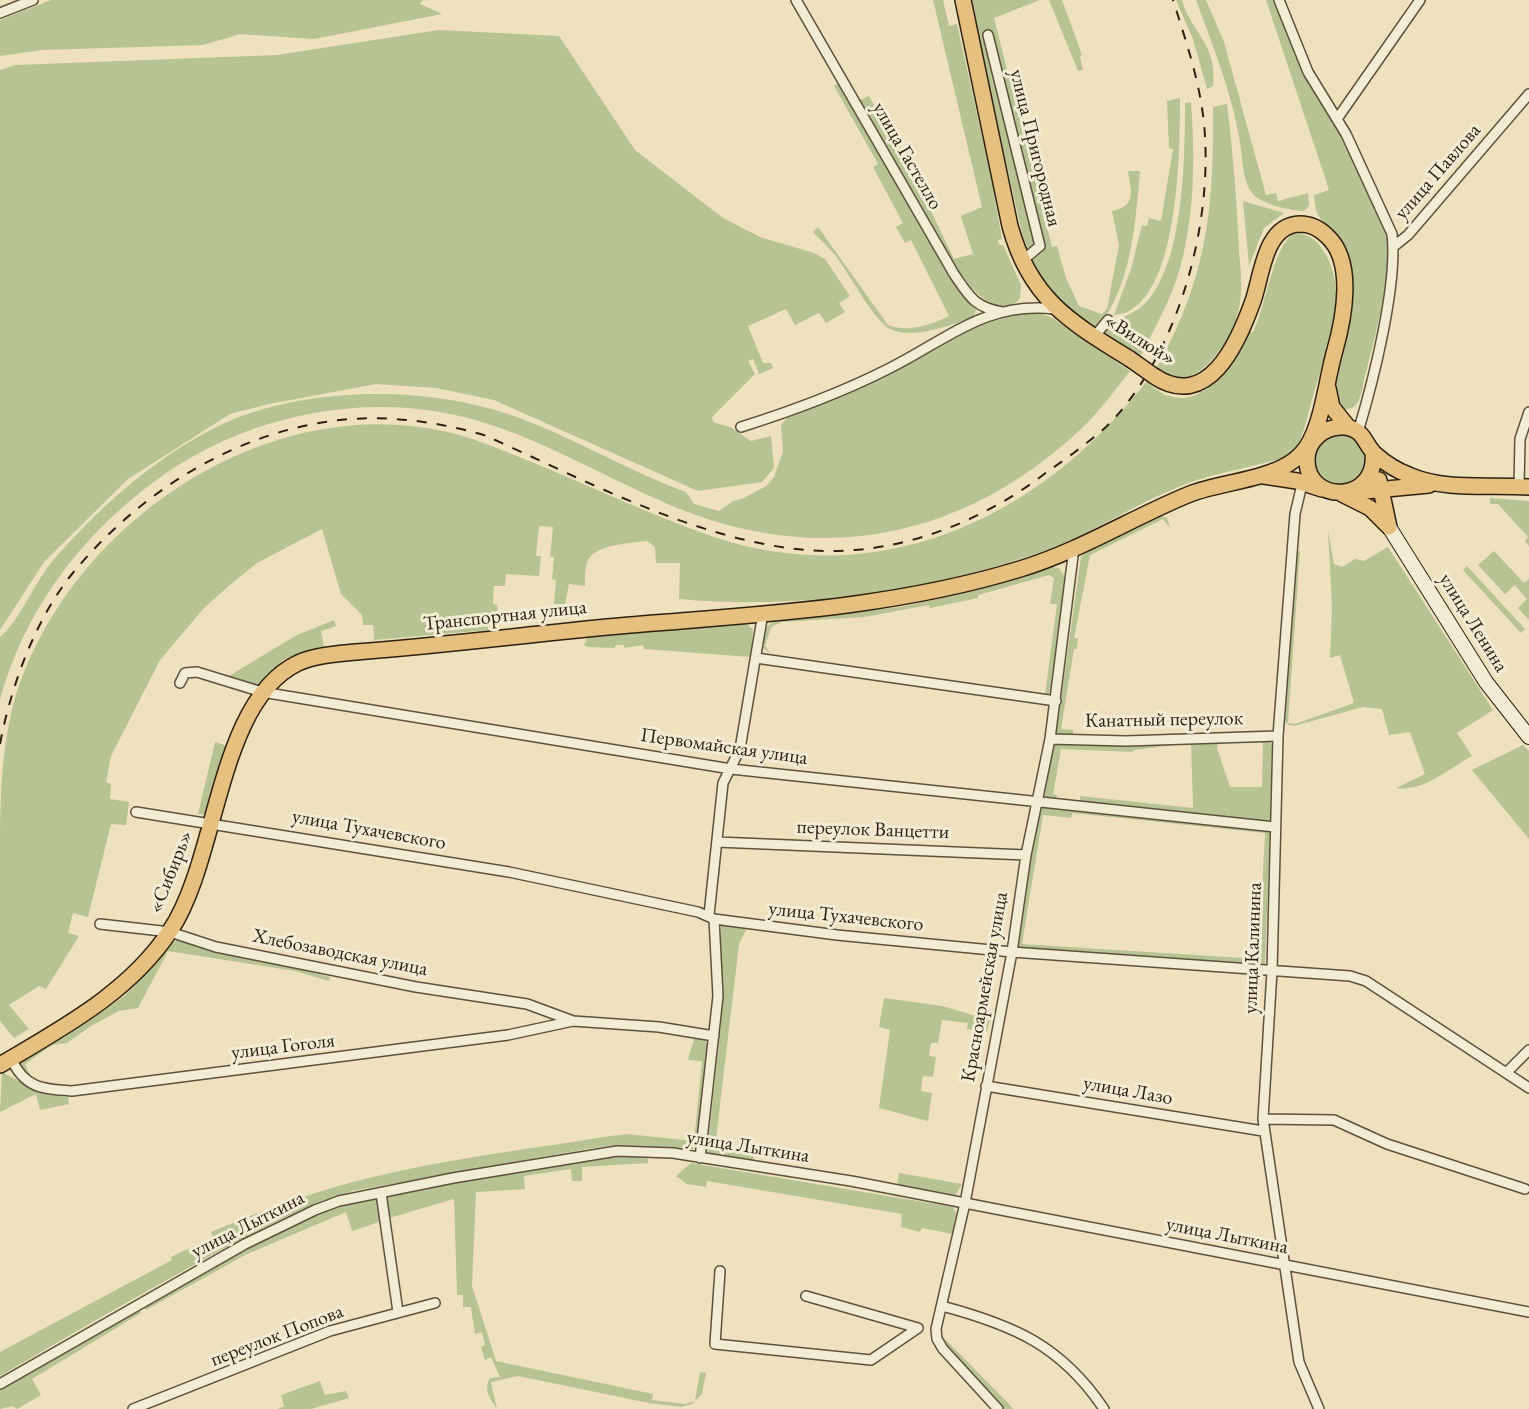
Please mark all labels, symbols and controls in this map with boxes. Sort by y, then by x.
street label: улица Пригородная [1004,67,1066,229]
street label: улица Гастелло [867,98,947,214]
street label: улица Павлова [1390,119,1486,225]
street label: «Вилюй» [1100,309,1180,371]
street label: улица Ленина [1433,569,1513,677]
street label: Транспортная улица [422,595,588,637]
street label: Канатный переулок [1085,707,1243,733]
street label: Первомайская улица [639,723,809,771]
street label: улица Тухачевского [290,805,448,855]
street label: переулок Ванцетти [796,815,950,845]
street label: «Сибирь» [144,827,198,917]
street label: улица Калинина [1239,882,1267,1014]
street label: Красноармейская улица [956,890,1014,1084]
street label: улица Тухачевского [767,897,925,937]
street label: Хлебозаводская улица [250,924,430,982]
street label: улица Гоголя [230,1029,336,1065]
street label: улица Лазо [1081,1071,1175,1111]
street label: улица Лыткина [685,1125,811,1169]
street label: улица Лыткина [187,1186,309,1264]
street label: улица Лыткина [1164,1212,1290,1260]
street label: переулок Попова [207,1300,347,1372]

